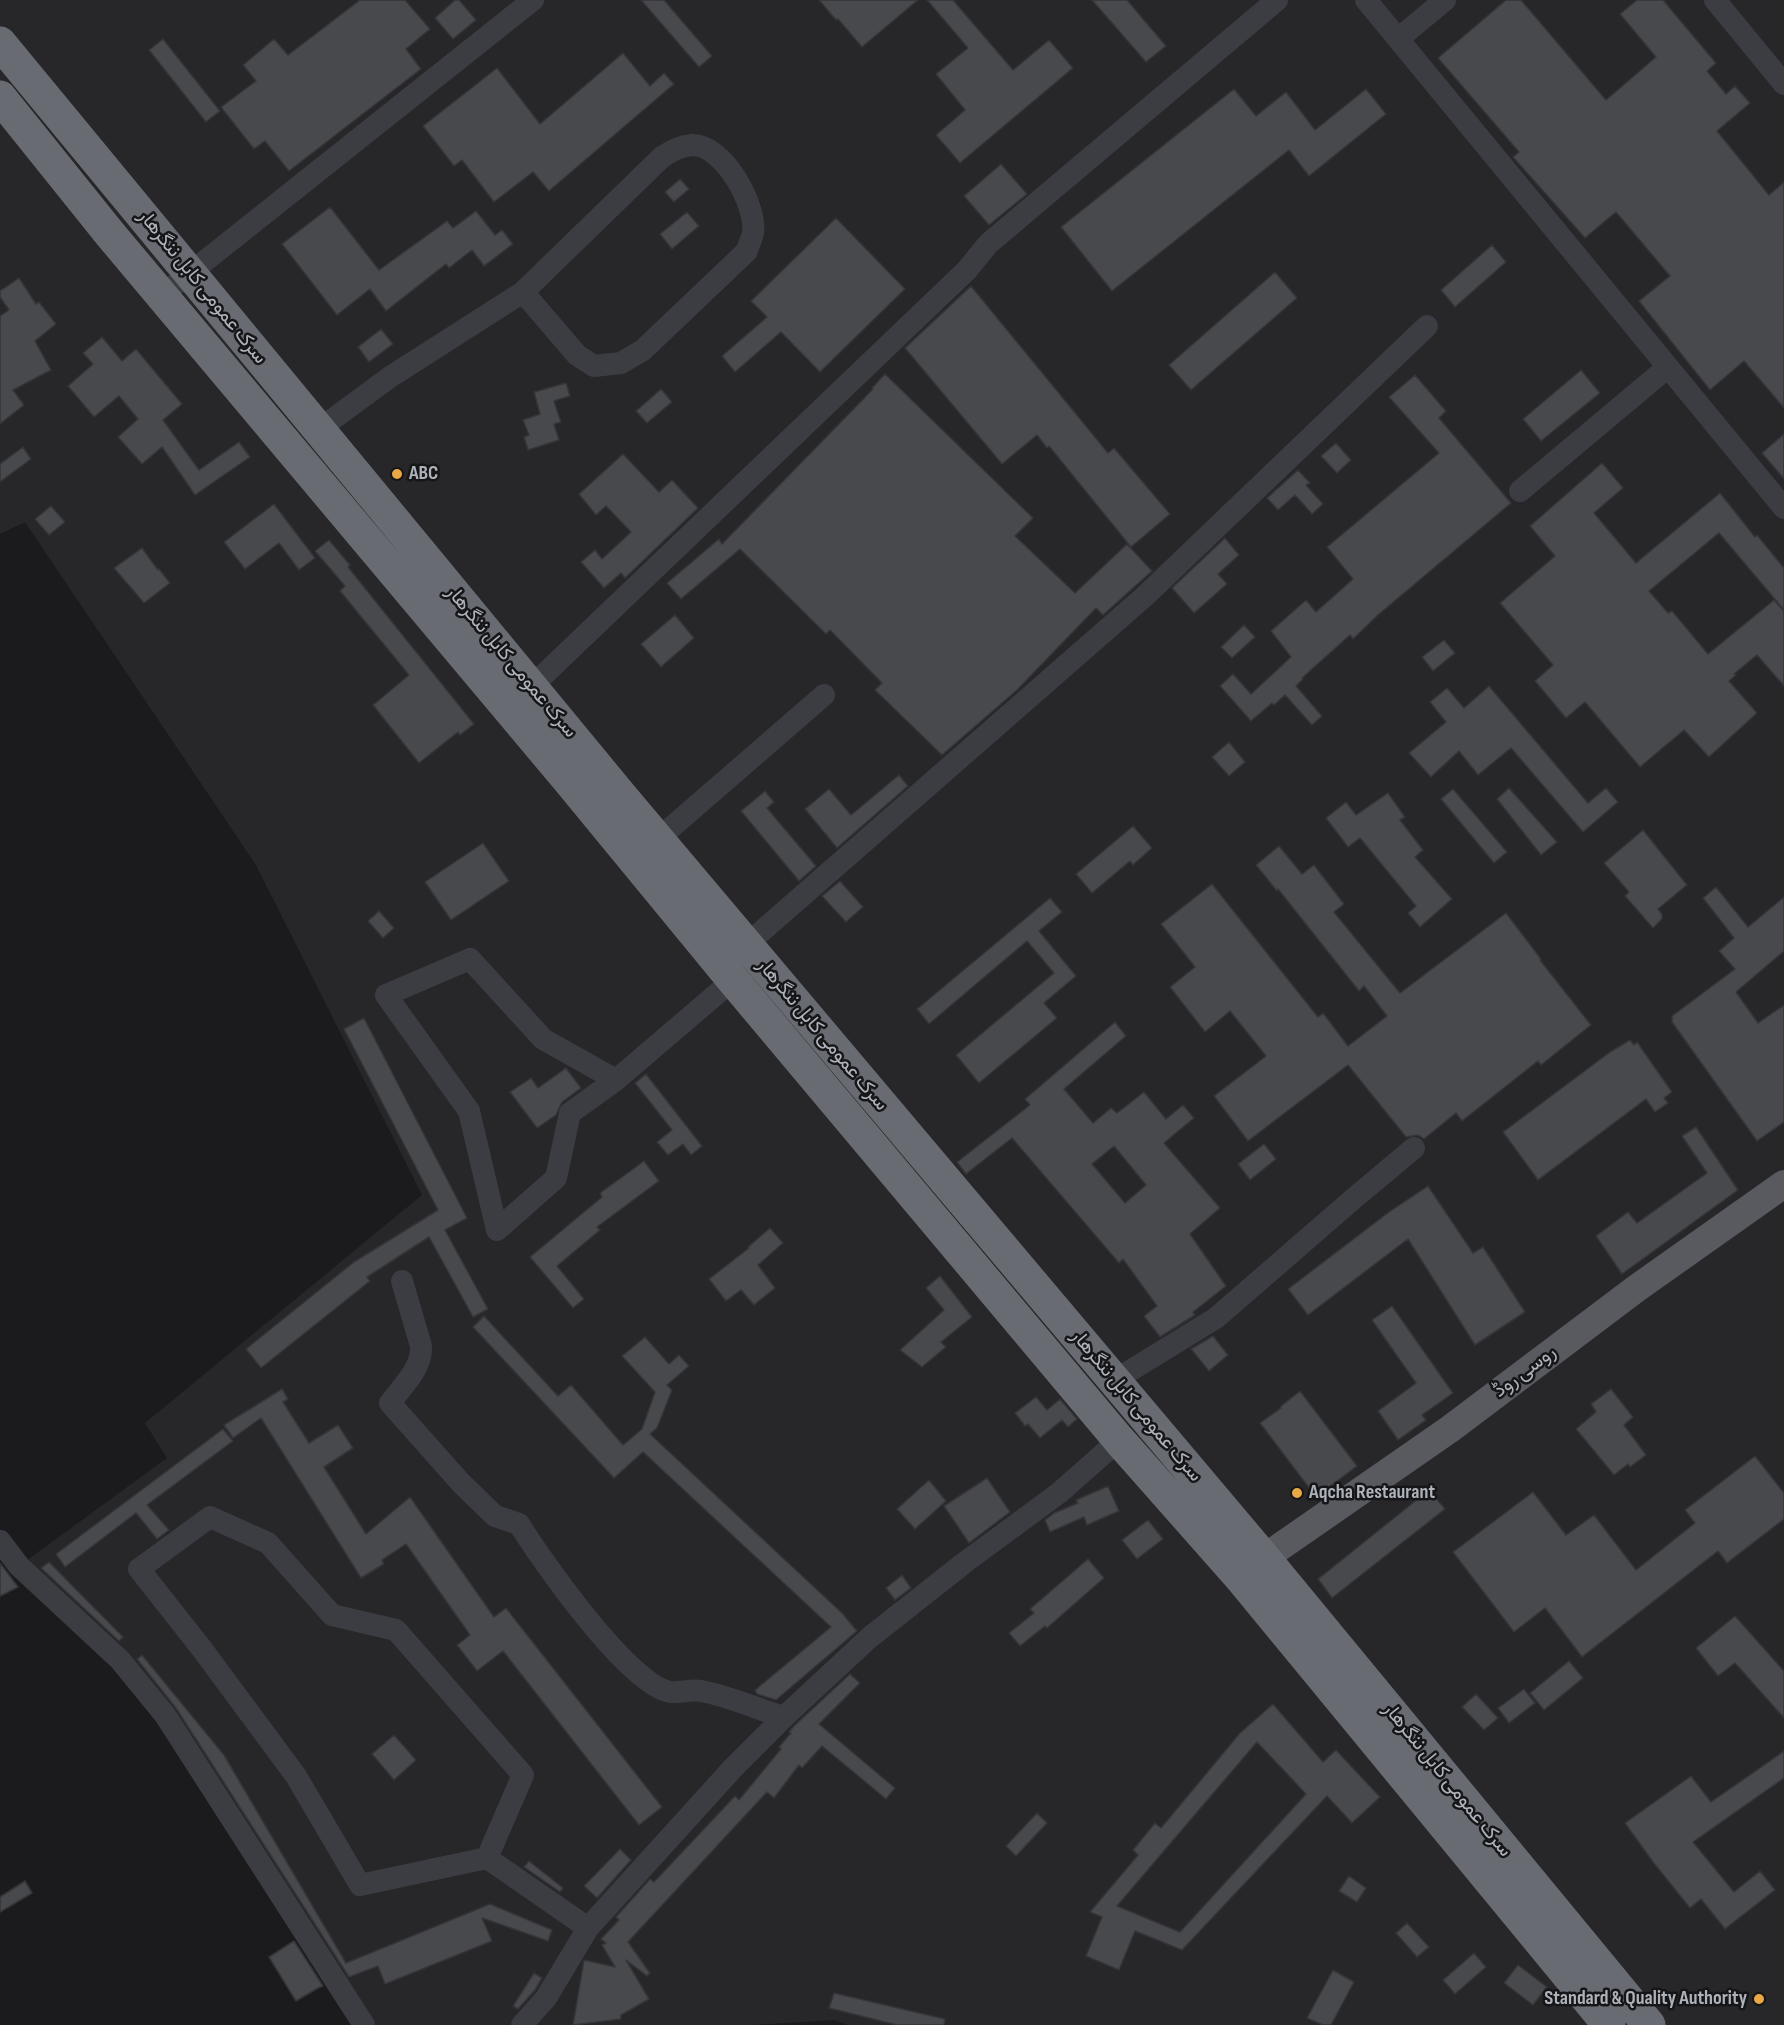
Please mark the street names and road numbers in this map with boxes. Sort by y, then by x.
street label: سرک عمومی کابل ننگرهار [132,205,272,369]
street label: سرک عمومی کابل ننگرهار [440,581,582,743]
street label: سرک عمومی کابل ننگرهار [751,954,893,1116]
street label: سرک عمومی کابل ننگرهار [1065,1325,1207,1487]
street label: روسی روڈ [1489,1341,1561,1403]
street label: سرک عمومی کابل ننگرهار [1377,1698,1517,1862]

